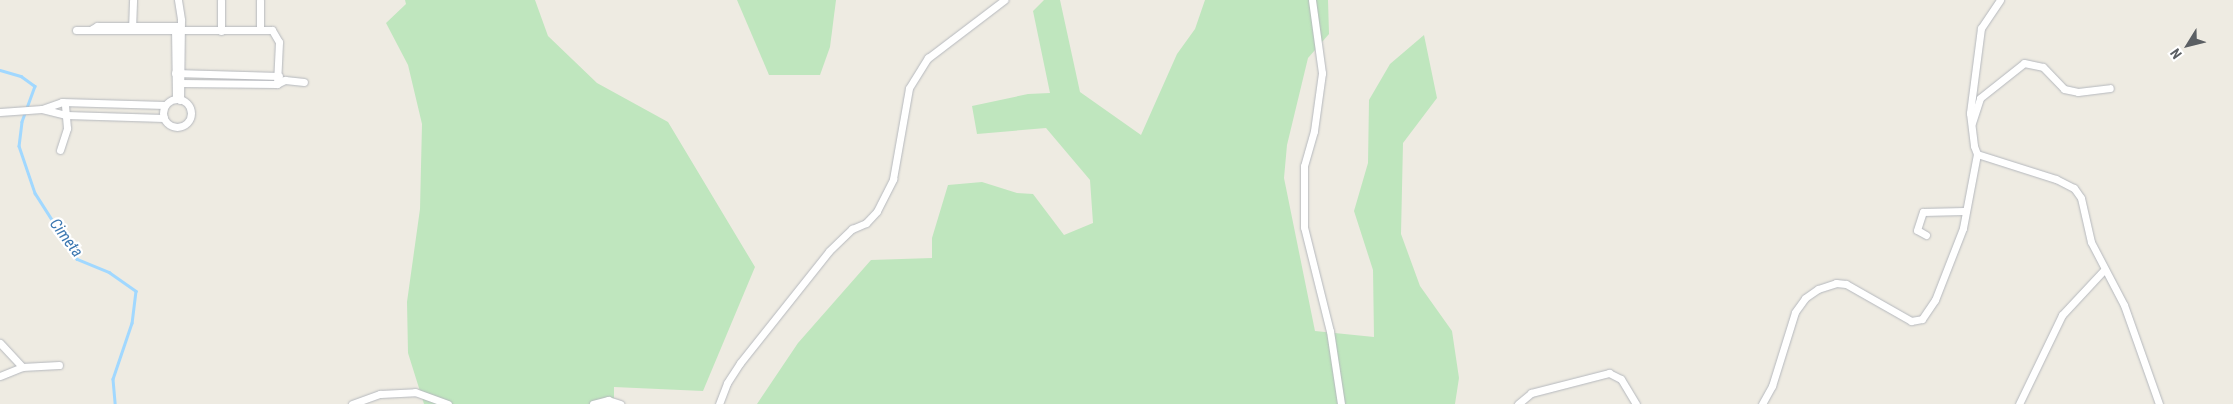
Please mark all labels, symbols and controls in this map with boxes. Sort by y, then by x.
north arrow [2163,20,2213,70]
text: N [2167,46,2185,62]
water label: Cimeta [45,215,87,261]

